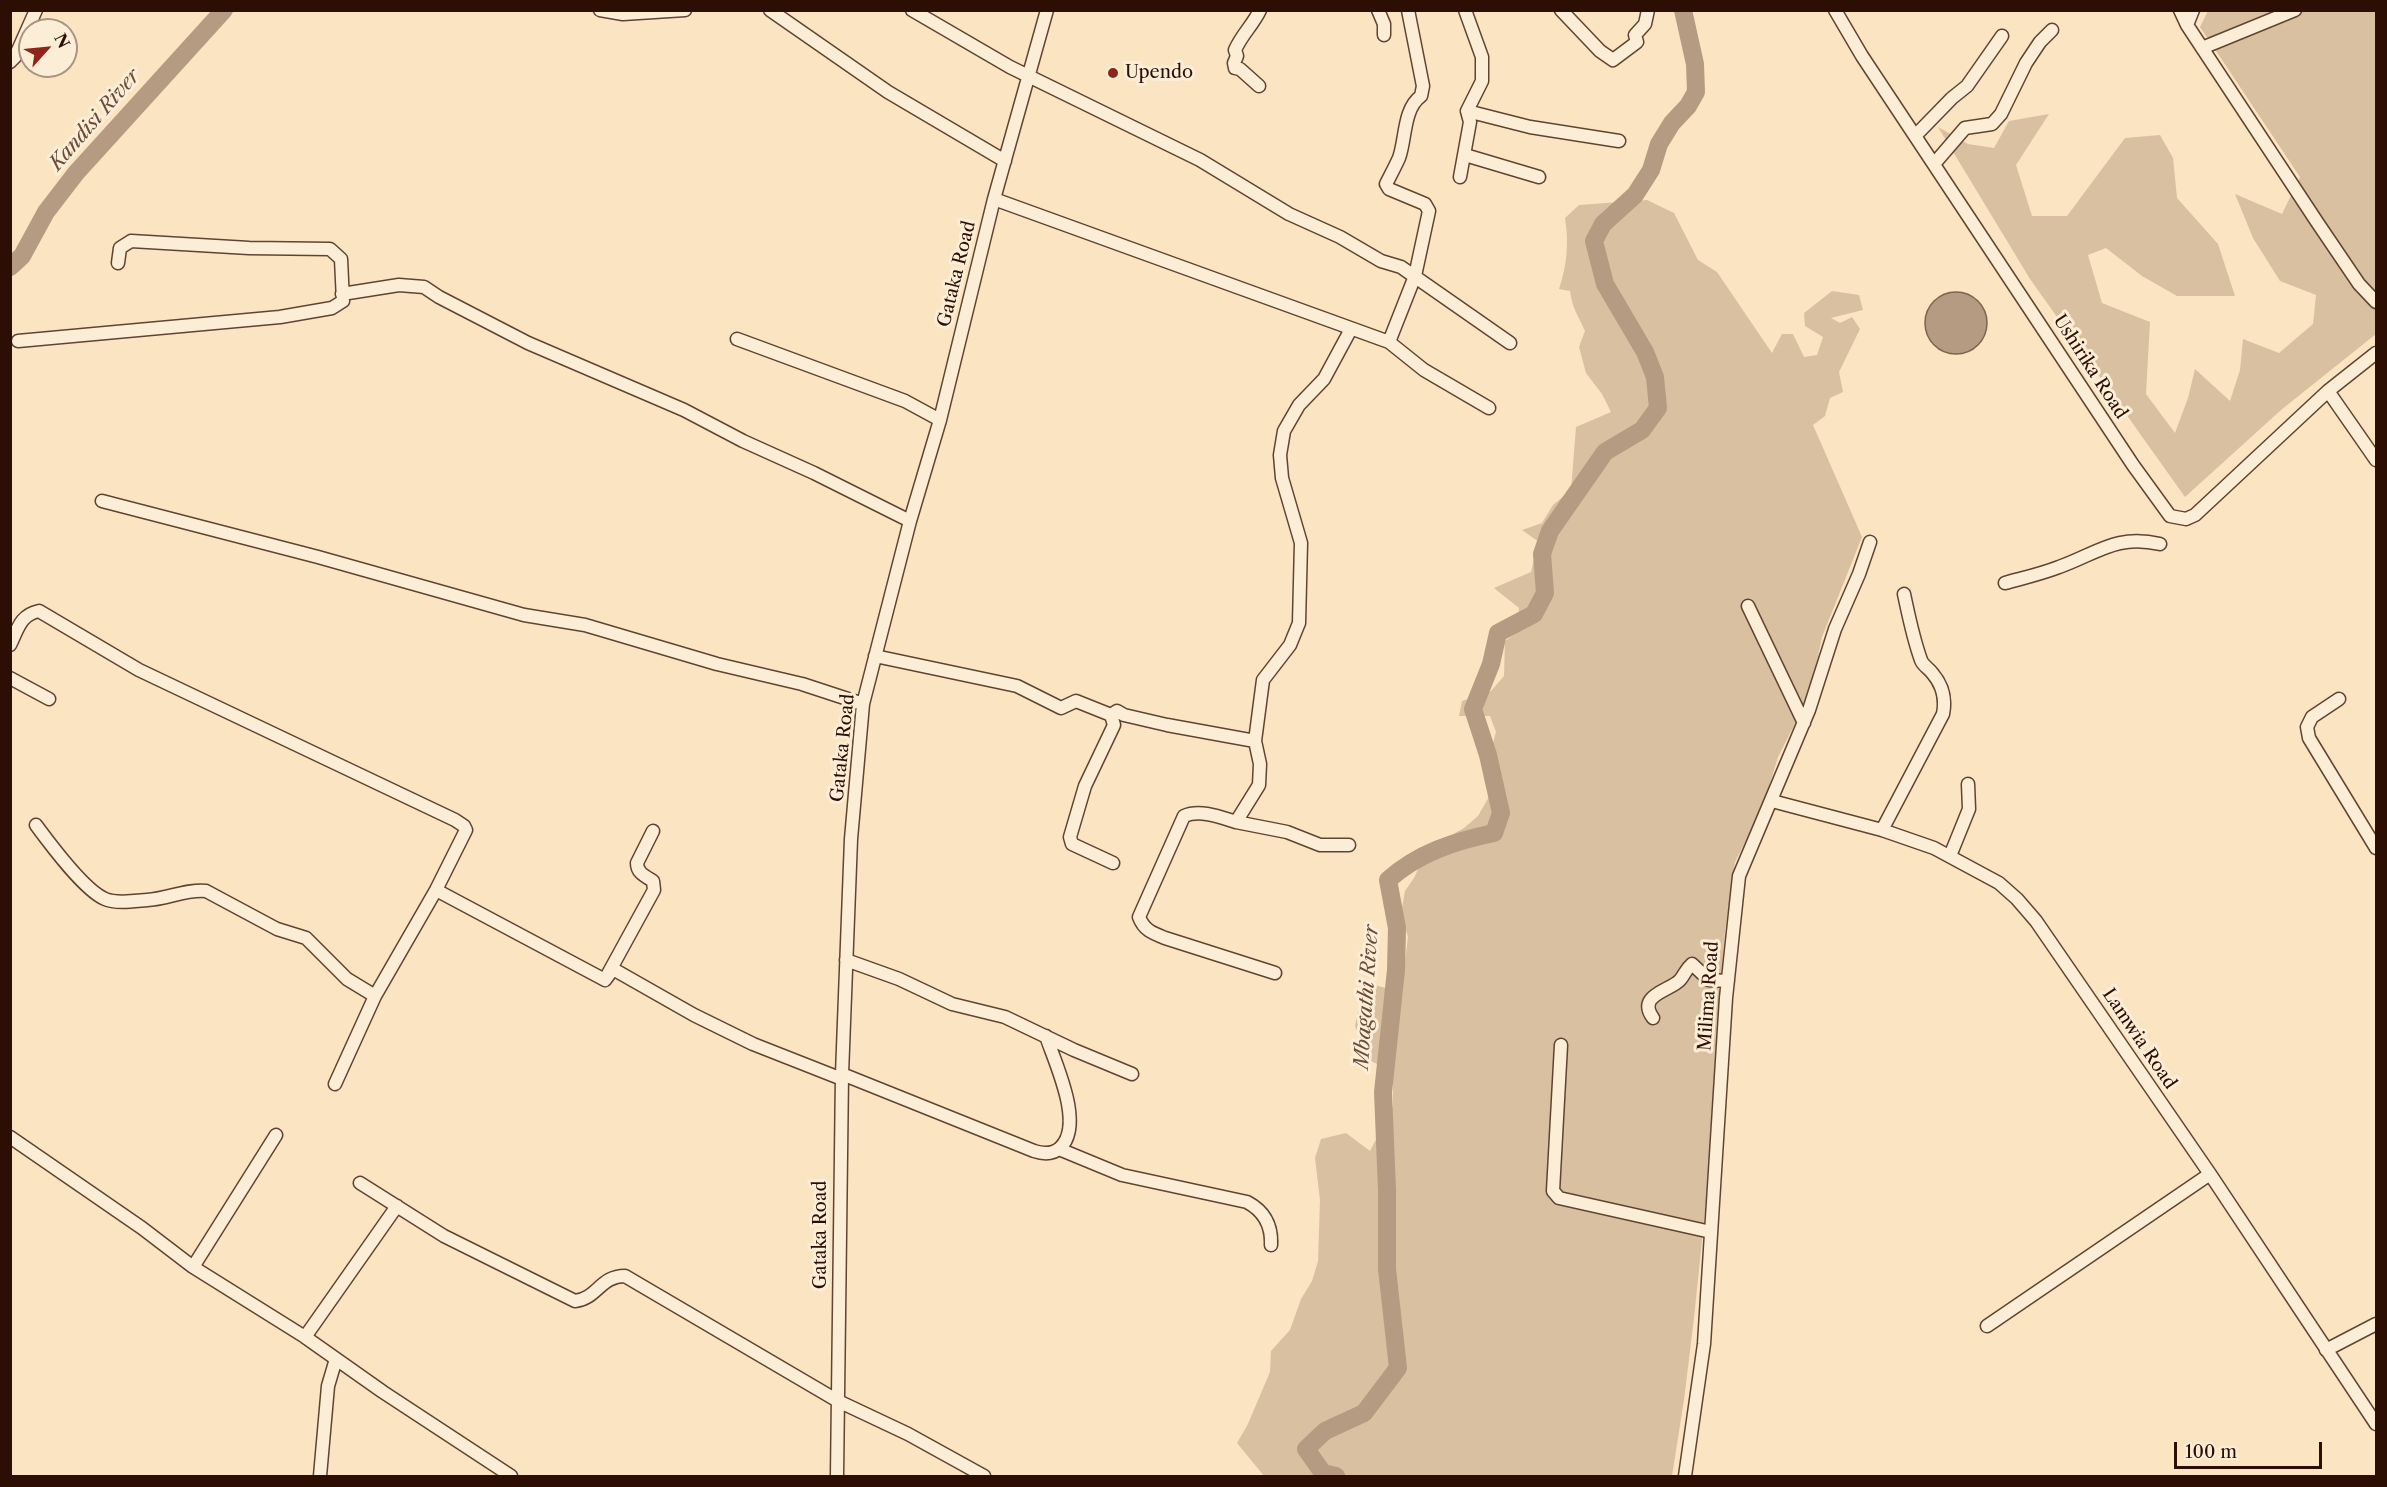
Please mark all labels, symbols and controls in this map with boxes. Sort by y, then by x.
north arrow [18,18,78,78]
text: N [50,30,74,51]
place label: Upendo [1125,62,1193,84]
water label: Kandisi River [45,64,145,176]
marker: Upendo [1106,66,1120,80]
street label: Gataka Road [933,219,981,329]
street label: Ushirika Road [2048,311,2132,423]
street label: Gataka Road [827,693,859,803]
water label: Mbagathi River [1350,924,1384,1070]
street label: Milima Road [1694,940,1724,1052]
street label: Lamwia Road [2097,985,2181,1093]
street label: Gataka Road [810,1181,832,1289]
scale bar [2177,1430,2326,1468]
text: 100 m [2185,1441,2237,1463]

